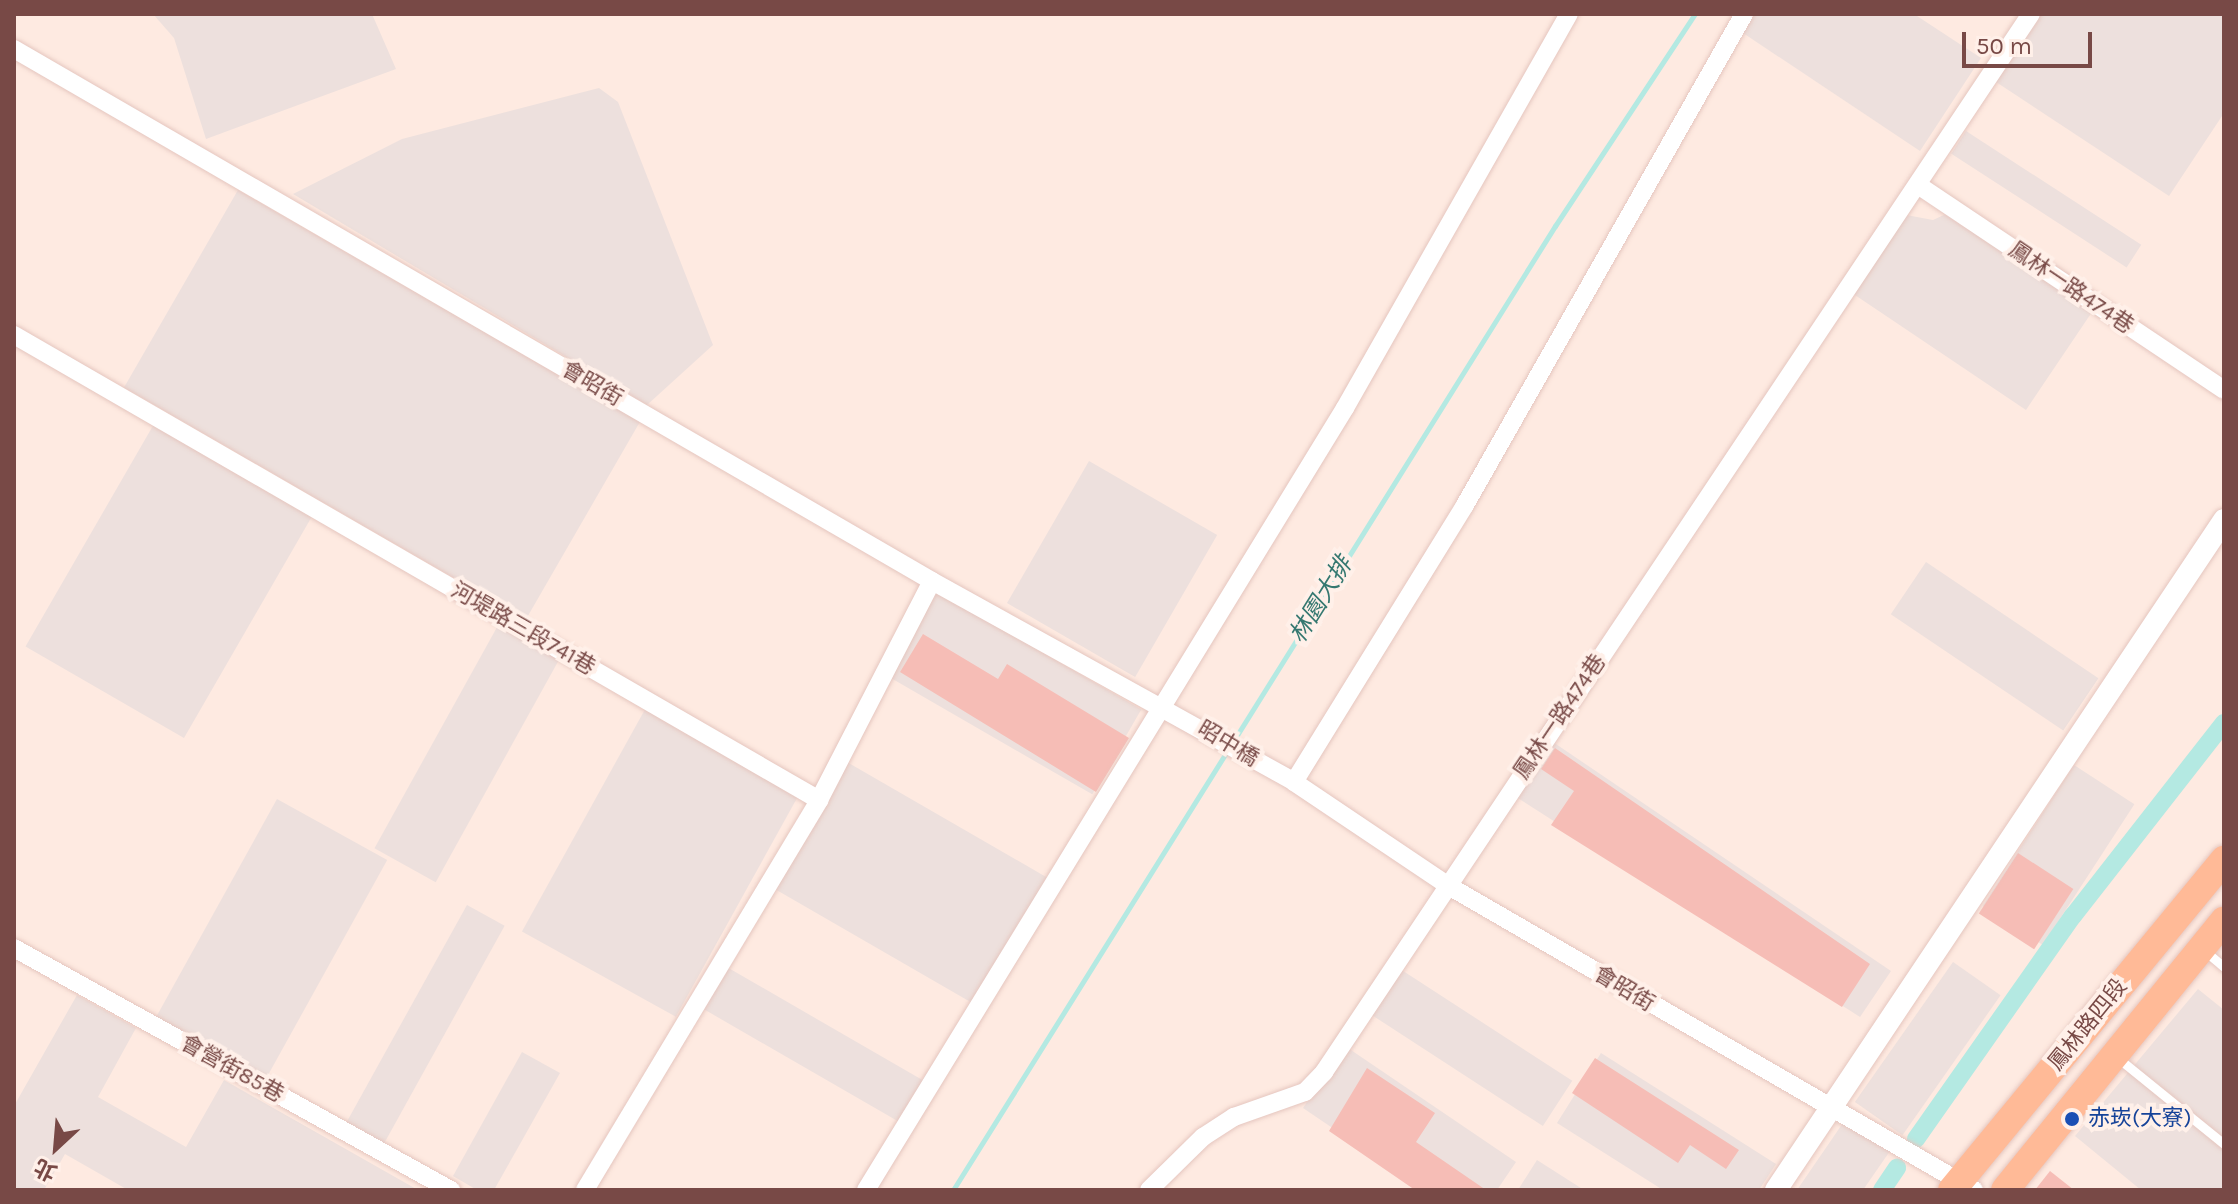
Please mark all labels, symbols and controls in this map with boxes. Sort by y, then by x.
scale bar [1966,16,2096,66]
text: 50 m [1976,32,2032,60]
street label: 鳳林一路474巷 [2004,237,2138,339]
street label: 會昭街 [557,356,627,412]
water label: 林園大排 [1283,552,1359,648]
street label: 河堤路三段741巷 [446,577,600,681]
street label: 鳳林一路474巷 [1509,650,1611,784]
street label: 昭中橋 [1193,716,1263,772]
street label: 會昭街 [1589,961,1659,1017]
street label: 鳳林路四段 [2043,974,2133,1076]
street label: 會營街85巷 [176,1030,288,1108]
place label: 赤崁(大寮) [2088,1106,2192,1132]
north arrow [16,1108,96,1188]
marker: 赤崁(大寮) [2063,1110,2081,1128]
text: 北 [30,1153,61,1186]

